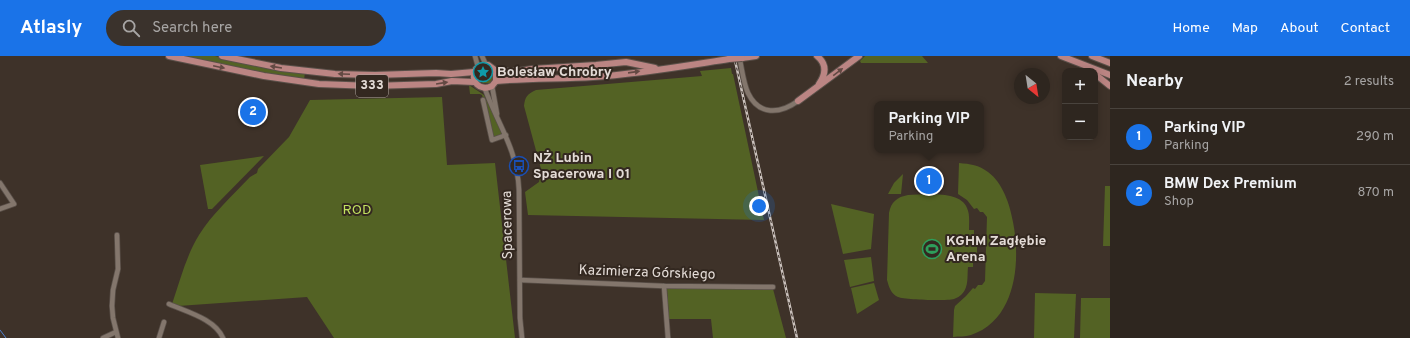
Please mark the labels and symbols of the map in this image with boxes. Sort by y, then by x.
place icon: Bolesław Chrobry [472,61,494,83]
one-way arrow [213,64,225,70]
one-way arrow [270,64,282,70]
place label: Bolesław Chrobry [497,64,612,81]
one-way arrow [832,68,843,76]
north arrow [1014,68,1050,104]
one-way arrow [628,69,640,75]
one-way arrow [338,71,350,78]
road number: 333 [356,75,388,97]
one-way arrow [436,80,448,86]
pin: 2 [240,97,266,127]
place label: NŻ Lubin Spacerowa I 01 [533,150,630,183]
bus stop icon: NŻ Lubin Spacerowa I 01 [508,155,530,177]
pin: 1 [916,166,942,196]
street label: Spacerowa [499,190,517,260]
your location [749,196,769,216]
park label: ROD [342,202,372,219]
place label: KGHM Zagłębie Arena [946,233,1047,266]
sports icon: KGHM Zagłębie Arena [921,238,943,260]
street label: Kazimierza Górskiego [578,262,716,284]

